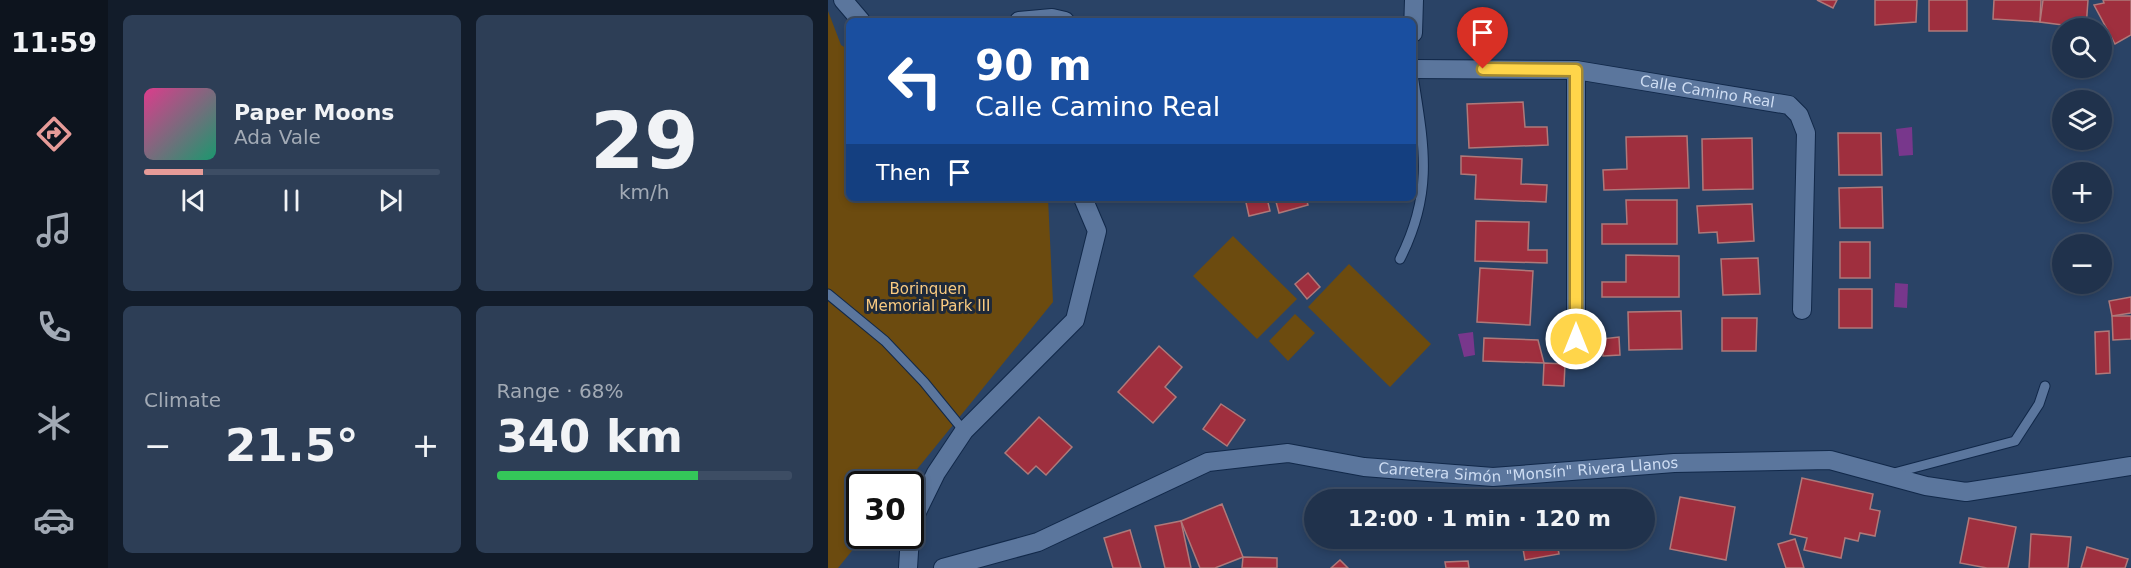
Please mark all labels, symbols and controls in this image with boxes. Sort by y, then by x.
pin [1457,7,1508,69]
icon: arrive [1466,16,1499,49]
map controls [2052,18,2112,294]
button: search [2052,18,2112,78]
text: 11:59 [11,27,97,58]
text: 90 m [975,41,1092,90]
icon: left [876,42,954,120]
street label: Calle Camino Real [1638,72,1776,112]
button: layers [2052,90,2112,150]
text: Calle Camino Real [975,91,1220,122]
text: 29 [590,96,699,186]
text: Paper Moons [234,100,394,125]
icon: directions [33,113,75,155]
text: Ada Vale [234,125,321,149]
icon: arrive [943,156,976,189]
text: Then [876,160,931,185]
button: + [2052,162,2112,222]
text: km/h [619,180,669,204]
icon: previous [177,184,210,217]
icon: pause [275,184,308,217]
icon: next [374,184,407,217]
icon: music [33,209,75,251]
button: − [2052,234,2112,294]
park label: Borinquen Memorial Park III [866,280,990,315]
icon: phone [33,306,75,348]
position arrow [1544,307,1608,371]
text: Range · 68% [497,379,623,403]
text: Climate [144,388,221,412]
icon: climate [33,402,75,444]
text: 340 km [497,410,683,463]
text: 21.5° [225,419,359,472]
text: − [144,426,172,465]
text: + [412,426,440,465]
street label: Carretera Simón "Monsín" Rivera Llanos [1378,454,1679,486]
speed limit sign: 30 [846,471,924,549]
icon: car [33,499,75,541]
text: 12:00 · 1 min · 120 m [1348,506,1611,531]

